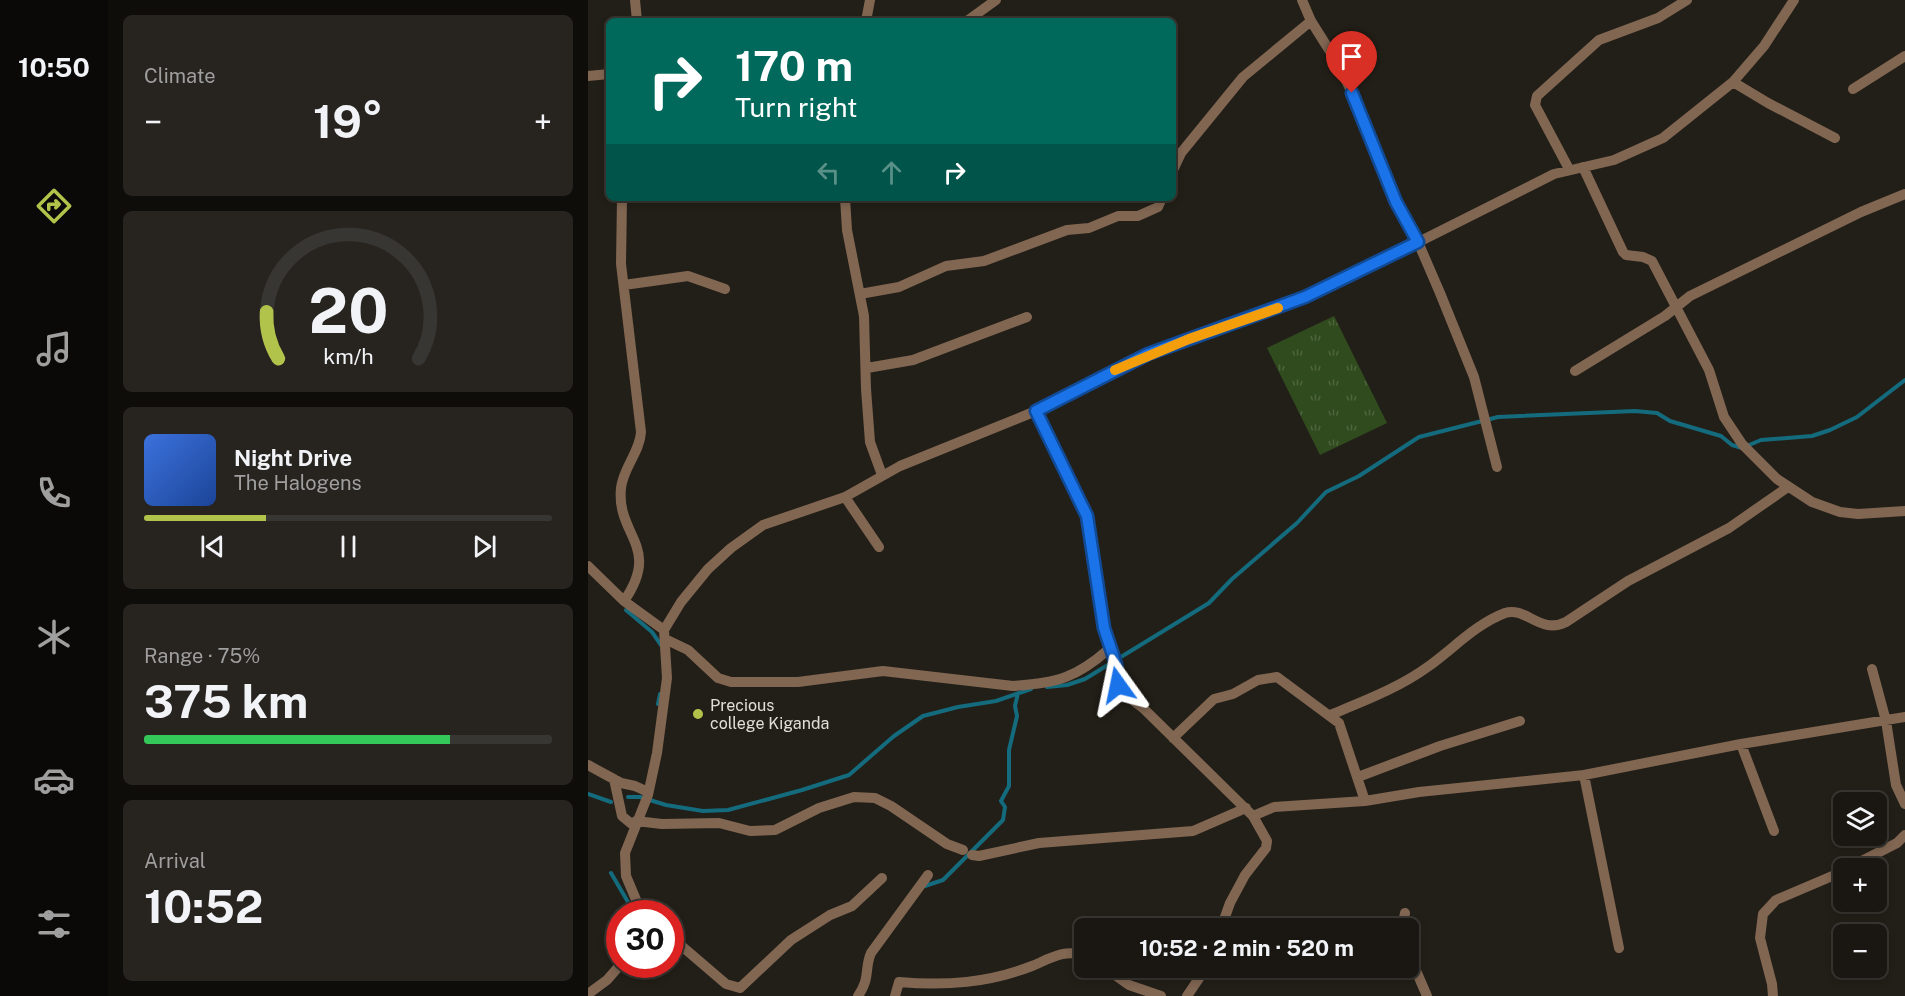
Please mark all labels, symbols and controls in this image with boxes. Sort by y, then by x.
pin [1326,31,1377,93]
icon: arrive [1335,40,1368,73]
text: 170 m [735,41,853,90]
icon: right [636,42,714,120]
text: 10:50 [18,51,90,83]
text: Climate [144,64,216,88]
text: Turn right [735,91,858,123]
text: 19° [313,95,383,148]
text: − [144,103,162,141]
text: + [534,103,552,141]
icon: left [812,156,845,189]
icon: ahead [875,156,908,189]
icon: right [938,156,971,189]
icon: directions [33,185,75,227]
text: 20 [308,274,388,347]
icon: music [33,328,75,370]
text: km/h [323,344,373,369]
text: Night Drive [234,445,352,471]
text: The Halogens [234,471,362,495]
icon: phone [33,472,75,514]
icon: previous [196,530,229,563]
icon: pause [332,530,365,563]
icon: next [468,530,501,563]
icon: climate [33,616,75,658]
text: Range · 75% [144,644,260,668]
position arrow [1086,653,1150,717]
text: 375 km [144,675,308,728]
place label: Precious college Kiganda [710,696,829,733]
marker: Precious college Kiganda [691,707,705,721]
icon: car [33,759,75,801]
map controls [1833,792,1887,978]
button: layers [1833,792,1887,846]
text: Arrival [144,849,206,873]
button: + [1833,858,1887,912]
text: 10:52 [144,880,263,933]
speed limit sign: 30 [606,900,684,978]
icon: filters [33,903,75,945]
button: − [1833,924,1887,978]
text: 10:52 · 2 min · 520 m [1139,935,1354,961]

